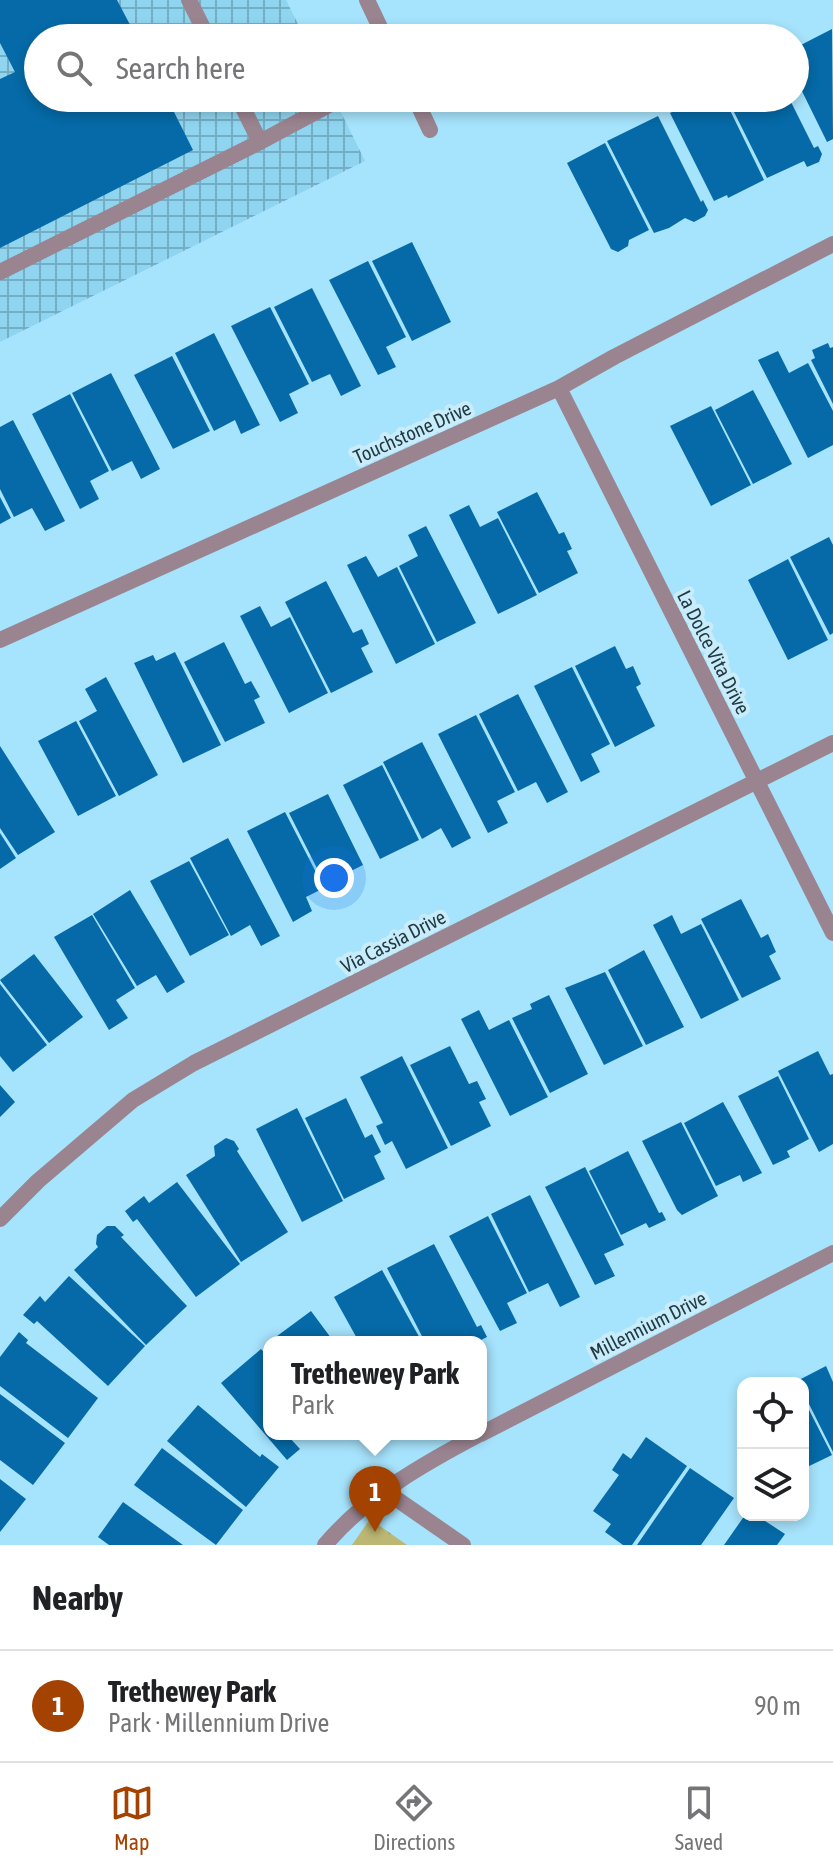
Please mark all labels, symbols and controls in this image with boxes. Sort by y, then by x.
search box [24,24,809,112]
icon: search [52,46,96,90]
text: Search here [116,51,245,85]
street label: Touchstone Drive [350,396,474,468]
street label: La Dolce Vita Drive [673,586,755,718]
your location [314,858,354,898]
street label: Via Cassia Drive [337,905,449,977]
street label: Millennium Drive [586,1286,710,1364]
popup [263,1336,487,1440]
text: Trethewey Park [291,1356,459,1390]
map controls [737,1377,809,1521]
button: locate [737,1377,809,1449]
text: Park [291,1390,334,1420]
button: layers [737,1449,809,1521]
pin: 1 [349,1466,401,1532]
text: Nearby [32,1578,123,1617]
text: Trethewey Park [108,1674,276,1708]
text: 1 [52,1691,64,1721]
text: 90 m [754,1691,801,1721]
text: Park · Millennium Drive [108,1708,329,1738]
tab: Map [110,1781,154,1855]
tab: Directions [373,1781,455,1855]
tab: Saved [675,1781,723,1855]

